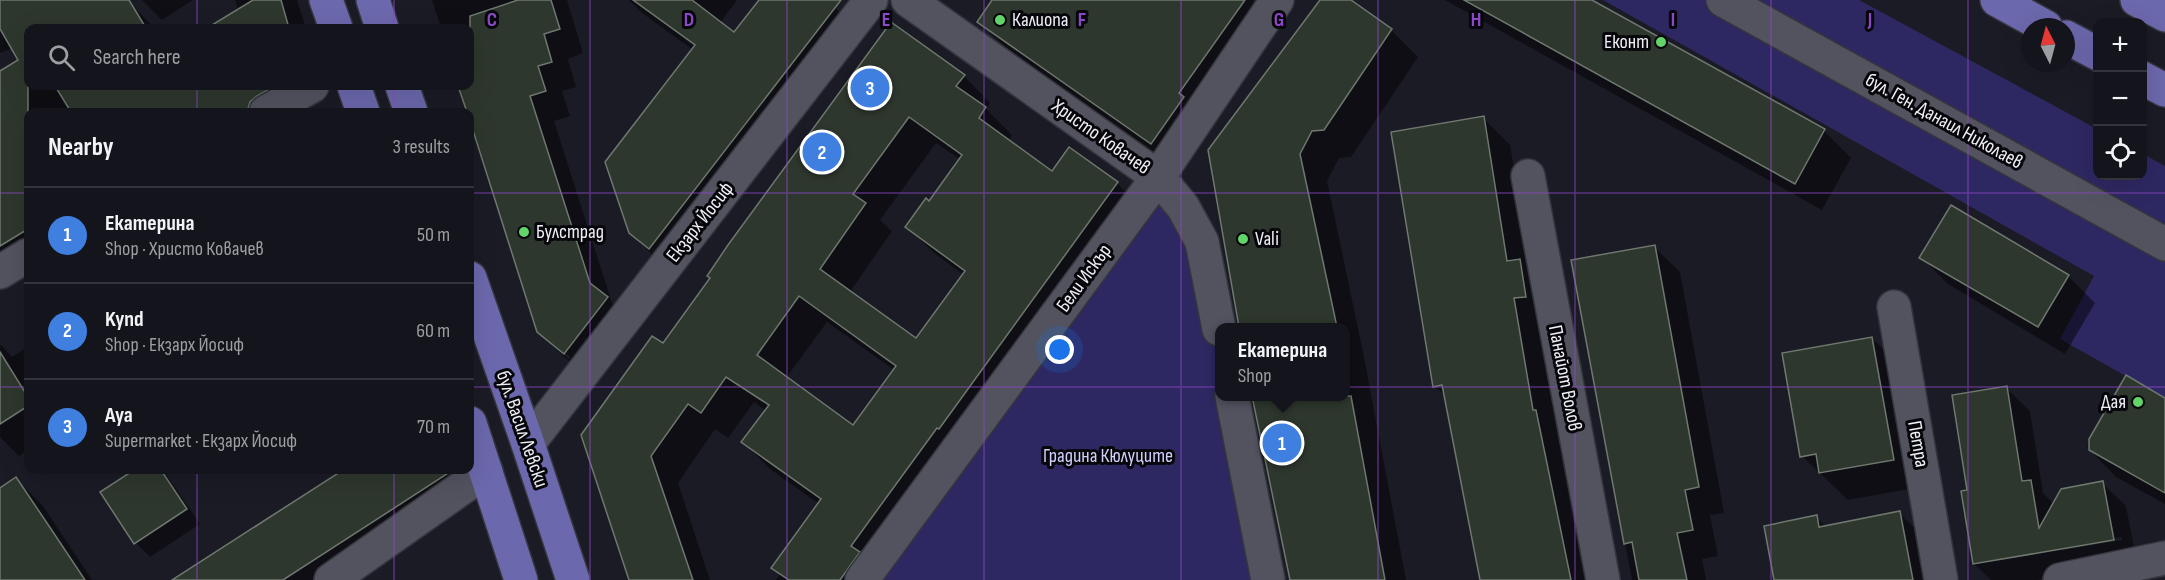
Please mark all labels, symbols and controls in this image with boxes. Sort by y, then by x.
text: C [487,8,497,32]
text: D [684,8,694,32]
text: E [882,8,890,32]
place label: Калиопа [1012,8,1069,32]
text: F [1078,8,1086,32]
text: G [1274,8,1284,32]
text: H [1471,8,1481,32]
text: I [1671,8,1675,32]
text: J [1867,8,1872,32]
marker: Калиопа [993,13,1007,27]
north arrow [2021,18,2075,72]
map controls [2093,18,2147,180]
button: + [2093,18,2147,72]
search box [24,24,474,90]
place label: Еконт [1604,30,1649,54]
marker: Еконт [1654,35,1668,49]
icon: search [45,41,78,74]
text: Search here [93,44,180,71]
pin: 3 [850,66,890,110]
street label: бул. Ген. Данаил Николаев [1861,68,2027,174]
button: − [2093,72,2147,126]
street label: Христо Ковачев [1046,94,1155,180]
button: locate [2093,126,2147,180]
pin: 2 [802,130,842,174]
text: Nearby [48,132,114,163]
text: 3 results [393,135,450,159]
street label: Екзарх Йосиф [661,177,739,267]
text: Екатерина [105,210,194,237]
place label: Булстрад [536,220,604,244]
text: 1 [64,223,71,247]
text: 50 m [417,223,450,247]
marker: Булстрад [517,225,531,239]
place label: Vali [1255,227,1279,251]
marker: Vali [1236,232,1250,246]
text: Shop · Христо Ковачев [105,237,264,261]
street label: Бели Искър [1051,239,1117,317]
text: Kynd [105,306,144,333]
text: 2 [63,319,72,343]
text: 60 m [416,319,450,343]
popup [1215,323,1350,401]
street label: Панайот Волов [1543,323,1587,433]
text: Shop · Екзарх Йосиф [105,333,244,357]
your location [1045,335,1074,364]
text: Екатерина [1238,337,1327,364]
text: Shop [1238,364,1271,388]
street label: бул. Васил Левски [491,367,553,491]
place label: Дая [2101,390,2126,414]
marker: Дая [2131,395,2145,409]
text: Aya [105,402,133,429]
text: 3 [63,415,72,439]
text: 70 m [417,415,450,439]
street label: Петра [1902,419,1934,469]
pin: 1 [1262,420,1302,466]
text: Supermarket · Екзарх Йосиф [105,429,297,453]
park label: Градина Кюлуците [1043,444,1173,468]

